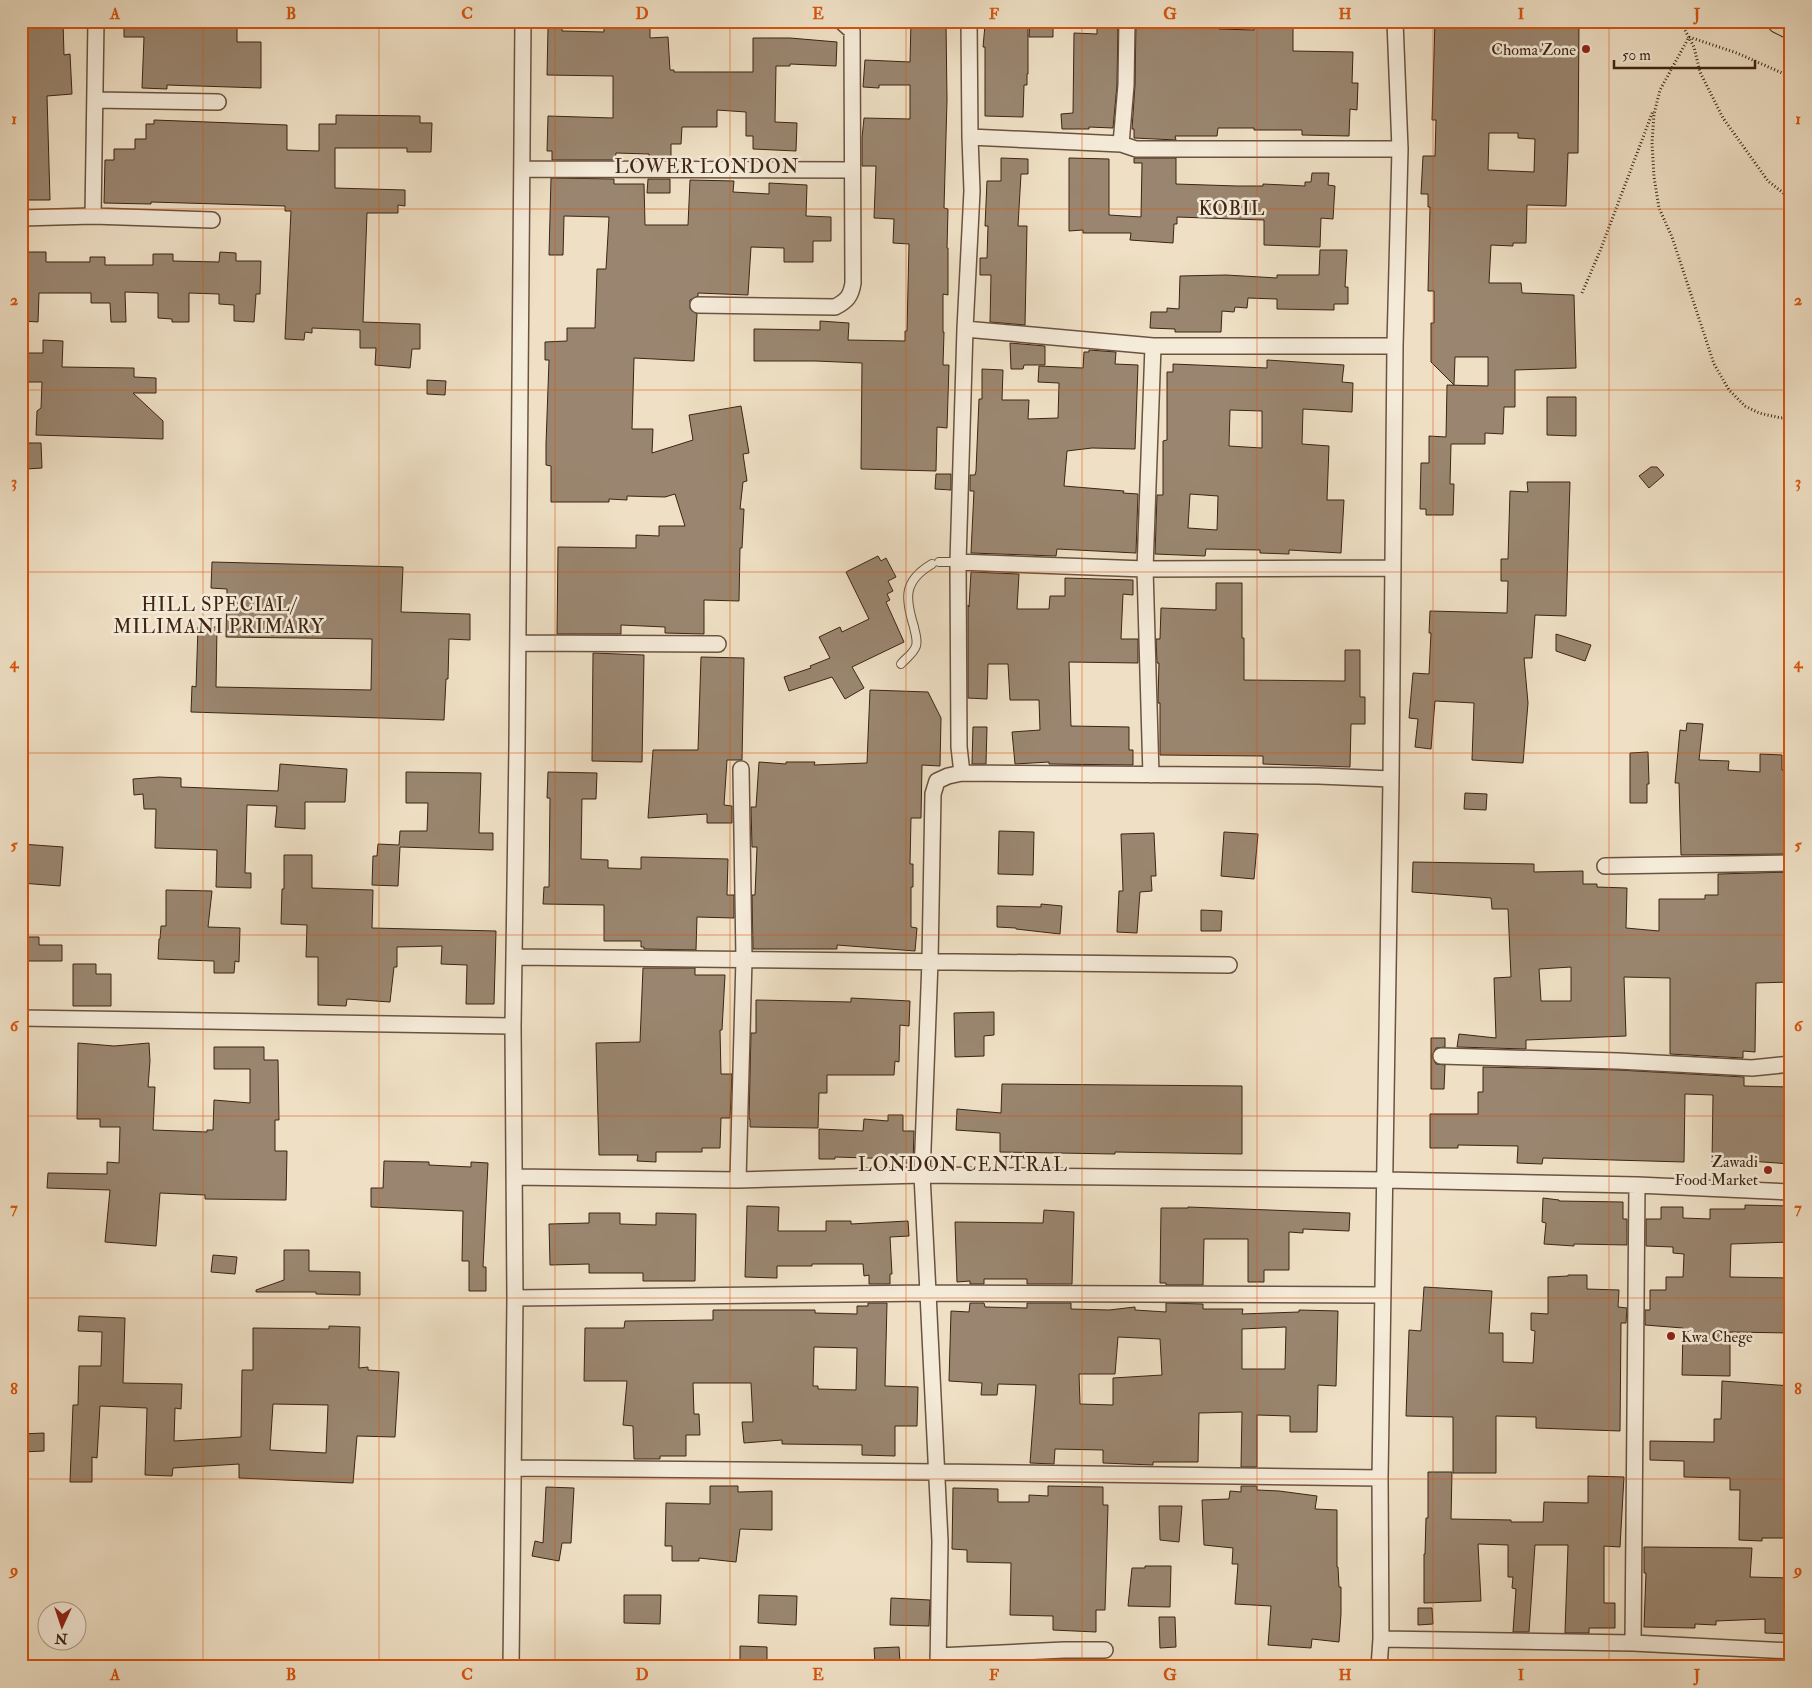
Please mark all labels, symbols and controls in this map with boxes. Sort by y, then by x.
text: A [109,4,121,24]
text: B [286,4,296,24]
text: C [461,4,473,24]
text: D [635,4,649,24]
text: E [812,4,824,24]
text: F [989,4,999,24]
text: G [1163,4,1177,24]
text: H [1338,4,1352,24]
text: I [1518,4,1525,24]
text: J [1693,4,1701,25]
scale bar [1614,38,1756,70]
place label: Choma Zone [1491,40,1576,60]
marker: Choma Zone [1580,43,1592,55]
text: 50 m [1622,46,1651,65]
text: 1 [11,109,17,129]
text: 1 [1795,109,1801,129]
district label: LOWER LONDON [615,155,799,179]
district label: KOBIL [1199,197,1265,221]
text: 2 [10,290,18,310]
text: 2 [1794,290,1802,310]
text: 3 [11,472,17,492]
text: 3 [1795,472,1801,492]
district label: HILL SPECIAL/ MILIMANI PRIMARY [113,593,325,639]
text: 4 [9,653,20,673]
text: 4 [1793,653,1804,673]
text: 5 [10,835,18,855]
text: 5 [1794,835,1802,855]
text: 6 [10,1016,20,1036]
text: 6 [1794,1016,1804,1036]
place label: Zawadi Food Market [1675,1152,1758,1190]
district label: LONDON CENTRAL [858,1153,1068,1177]
marker: Zawadi Food Market [1762,1164,1774,1176]
text: 7 [10,1198,18,1218]
text: 7 [1794,1198,1802,1218]
place label: Kwa Chege [1681,1327,1753,1347]
marker: Kwa Chege [1665,1330,1677,1342]
text: 8 [10,1379,18,1399]
text: 8 [1794,1379,1802,1399]
text: 9 [8,1560,18,1580]
text: 9 [1792,1560,1802,1580]
north arrow [38,1600,88,1650]
text: N [54,1630,69,1647]
text: A [109,1665,121,1685]
text: B [286,1665,296,1685]
text: C [461,1665,473,1685]
text: D [635,1665,649,1685]
text: E [812,1665,824,1685]
text: F [989,1665,999,1685]
text: G [1163,1665,1177,1685]
text: H [1338,1665,1352,1685]
text: I [1518,1665,1525,1685]
text: J [1693,1665,1701,1686]

